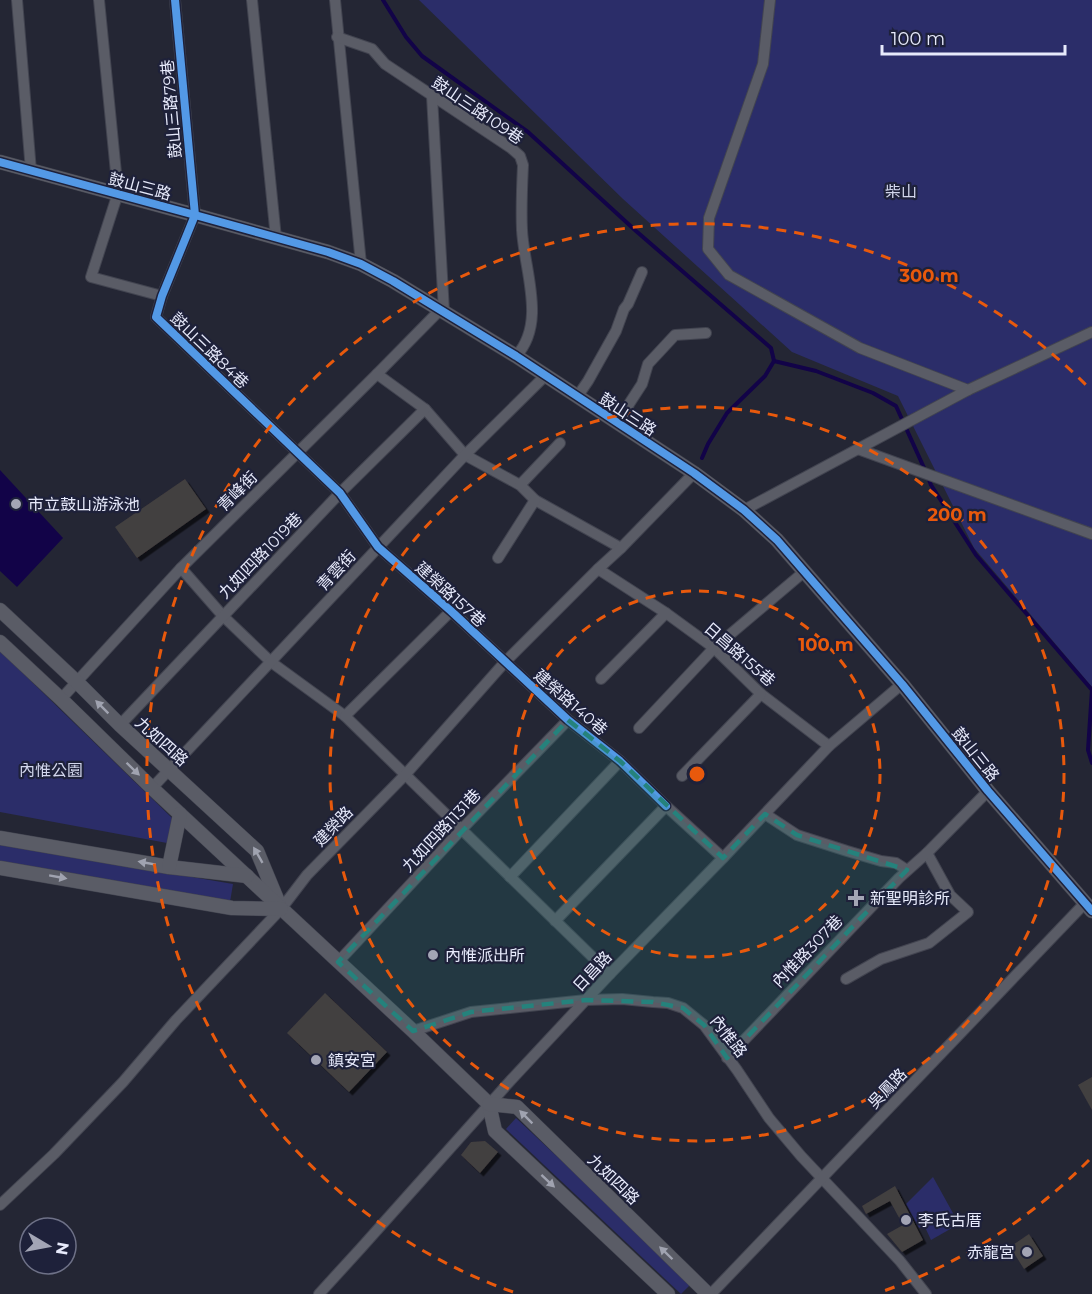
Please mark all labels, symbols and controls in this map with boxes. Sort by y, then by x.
scale bar [882,18,1065,56]
text: 100 m [891,28,945,50]
street label: 鼓山三路79巷 [158,59,185,159]
street label: 鼓山三路109巷 [428,73,527,148]
street label: 鼓山三路 [106,169,173,204]
park label: 柴山 [885,182,917,201]
text: 300 m [898,265,959,287]
street label: 鼓山三路84巷 [167,309,253,392]
street label: 鼓山三路 [596,389,660,440]
street label: 青峰街 [214,468,261,515]
place label: 市立鼓山游泳池 [28,495,140,514]
marker: 市立鼓山游泳池 [9,497,23,511]
text: 200 m [927,504,987,526]
street label: 九如四路1019巷 [215,509,306,602]
street label: 青雲街 [313,546,360,594]
street label: 建榮路157巷 [412,558,490,631]
street label: 日昌路155巷 [700,618,779,690]
text: 100 m [798,634,854,656]
street label: 建榮路140巷 [530,665,611,739]
one-way arrow [95,700,109,714]
street label: 九如四路 [132,713,192,770]
street label: 鼓山三路 [948,723,1003,785]
park label: 內惟公園 [19,761,83,780]
one-way arrow [126,762,140,776]
centre of rings [687,764,707,784]
street label: 九如四路1131巷 [398,785,485,876]
street label: 建榮路 [310,802,357,850]
one-way arrow [253,846,263,863]
one-way arrow [137,858,156,867]
one-way arrow [48,873,67,882]
marker: 新聖明診所 [847,889,865,907]
place label: 新聖明診所 [870,889,950,908]
street label: 內惟路307巷 [768,911,846,991]
place label: 內惟派出所 [445,946,525,965]
street label: 日昌路 [569,947,616,995]
marker: 內惟派出所 [426,948,440,962]
street label: 內惟路 [706,1012,751,1061]
place label: 鎮安宮 [328,1051,376,1070]
marker: 鎮安宮 [309,1053,323,1067]
street label: 吳鳳路 [864,1064,911,1112]
one-way arrow [520,1110,534,1124]
street label: 九如四路 [584,1150,643,1208]
one-way arrow [540,1174,555,1187]
place label: 李氏古厝 [918,1211,982,1230]
marker: 李氏古厝 [899,1213,913,1227]
north arrow [18,1216,78,1276]
text: N [52,1240,73,1257]
place label: 赤龍宮 [967,1243,1015,1262]
marker: 赤龍宮 [1020,1245,1034,1259]
one-way arrow [658,1246,673,1260]

